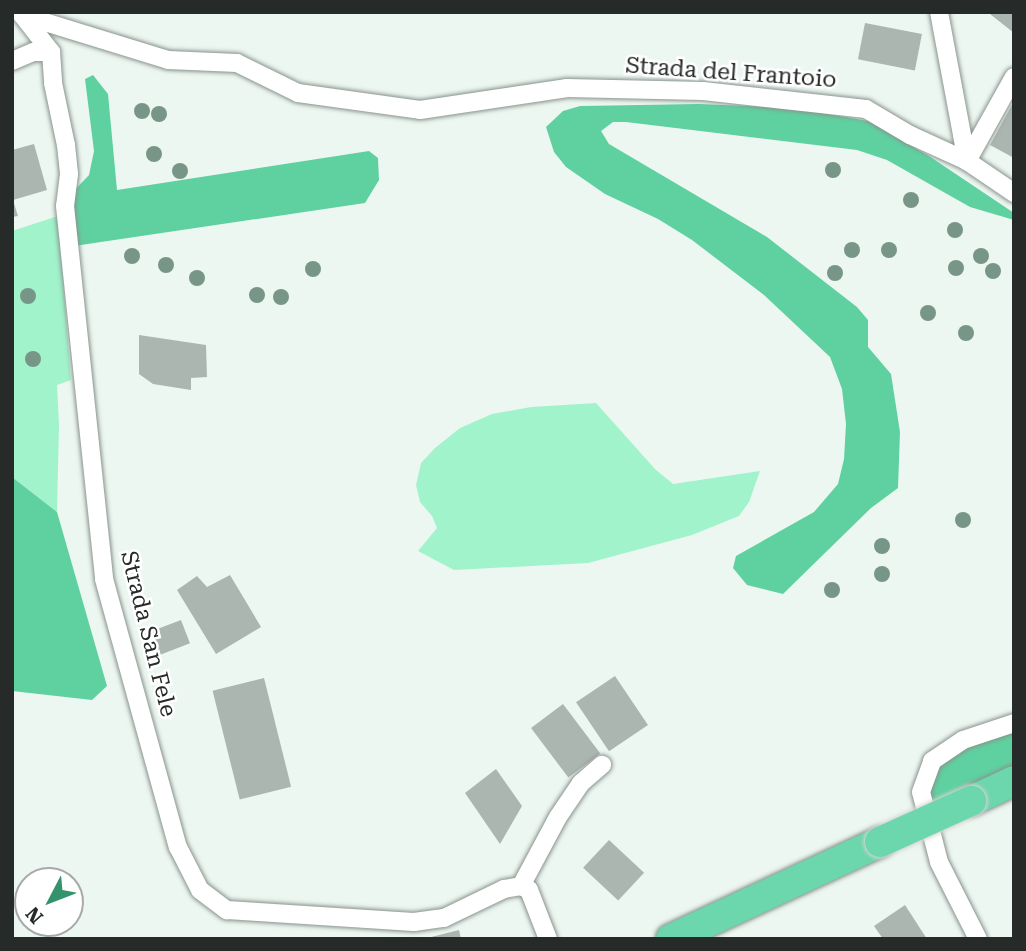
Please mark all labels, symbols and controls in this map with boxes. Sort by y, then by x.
street label: Strada del Frantoio [625,52,837,94]
street label: Strada San Fele [114,548,182,720]
north arrow [14,867,84,937]
text: N [21,902,48,928]

